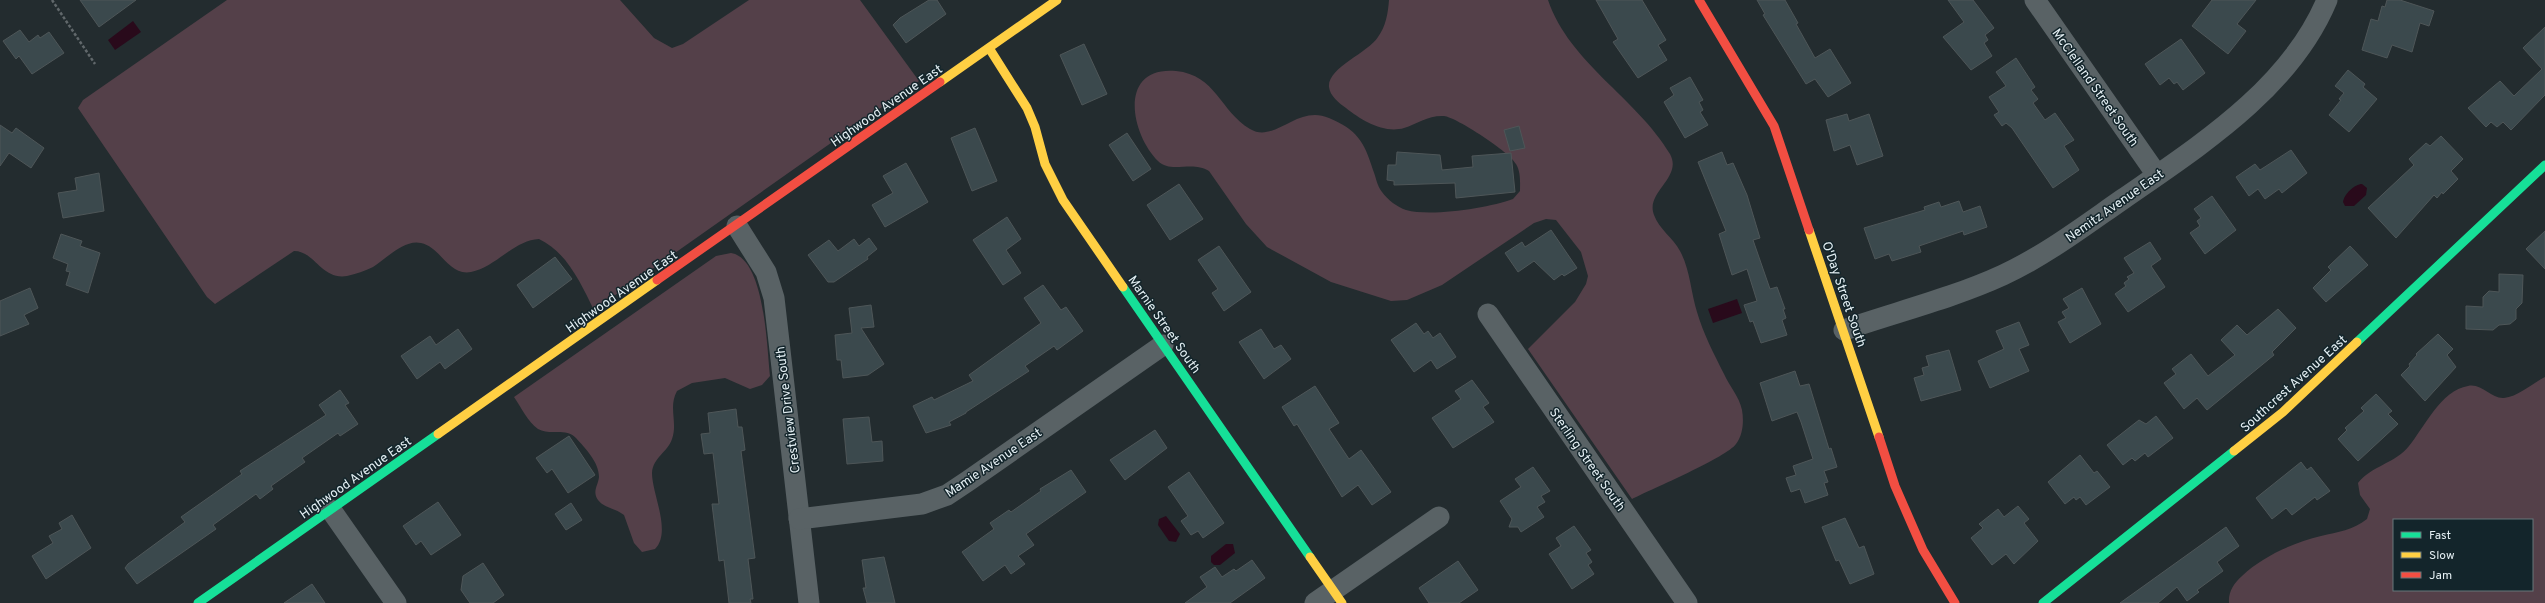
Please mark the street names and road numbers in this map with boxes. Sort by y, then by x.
street label: McClelland Street South [2048,26,2141,150]
street label: Highwood Avenue East [828,62,946,151]
street label: Nemitz Avenue East [2063,167,2168,247]
street label: O'Day Street South [1818,240,1869,350]
street label: Highwood Avenue East [563,248,681,337]
street label: Marnie Street South [1124,273,1203,377]
street label: Southcrest Avenue East [2238,332,2351,437]
street label: Crestview Drive South [773,345,805,474]
street label: Sterling Street South [1545,406,1628,515]
street label: Mamie Avenue East [943,425,1045,502]
street label: Highwood Avenue East [297,434,415,523]

